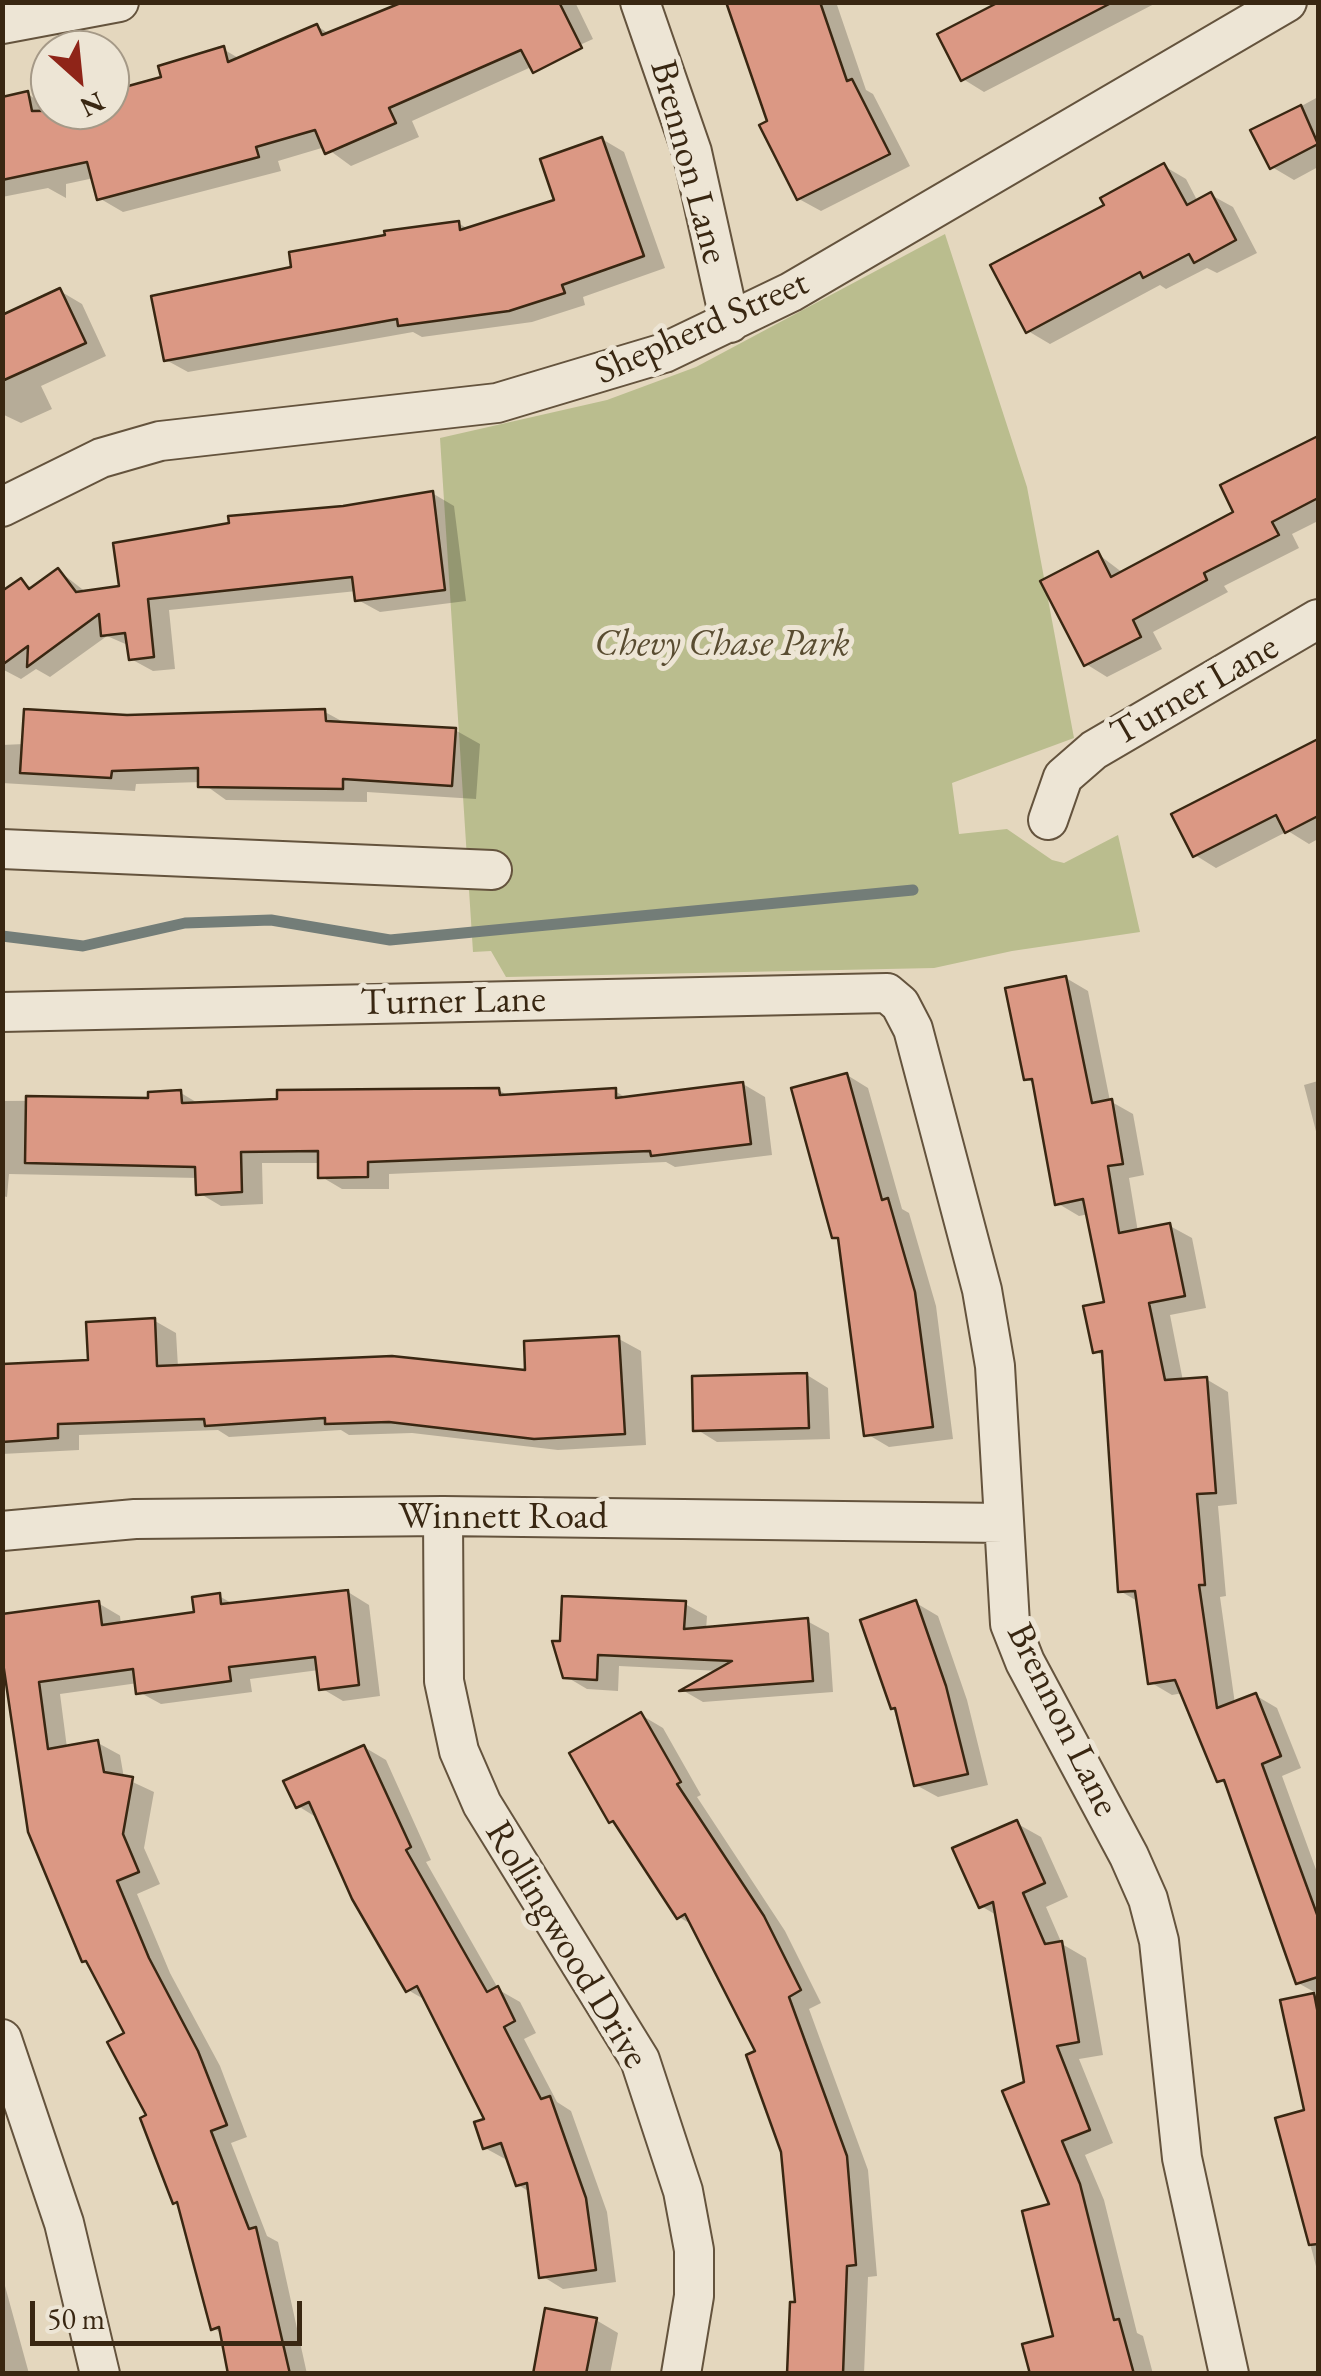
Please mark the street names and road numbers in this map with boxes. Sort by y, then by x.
street label: Brennon Lane [639,55,737,269]
street label: Shepherd Street [588,261,816,395]
street label: Turner Lane [1103,625,1287,757]
street label: Turner Lane [360,978,546,1026]
street label: Winnett Road [398,1495,608,1541]
street label: Brennon Lane [996,1616,1128,1824]
street label: Rollingwood Drive [474,1813,658,2077]

